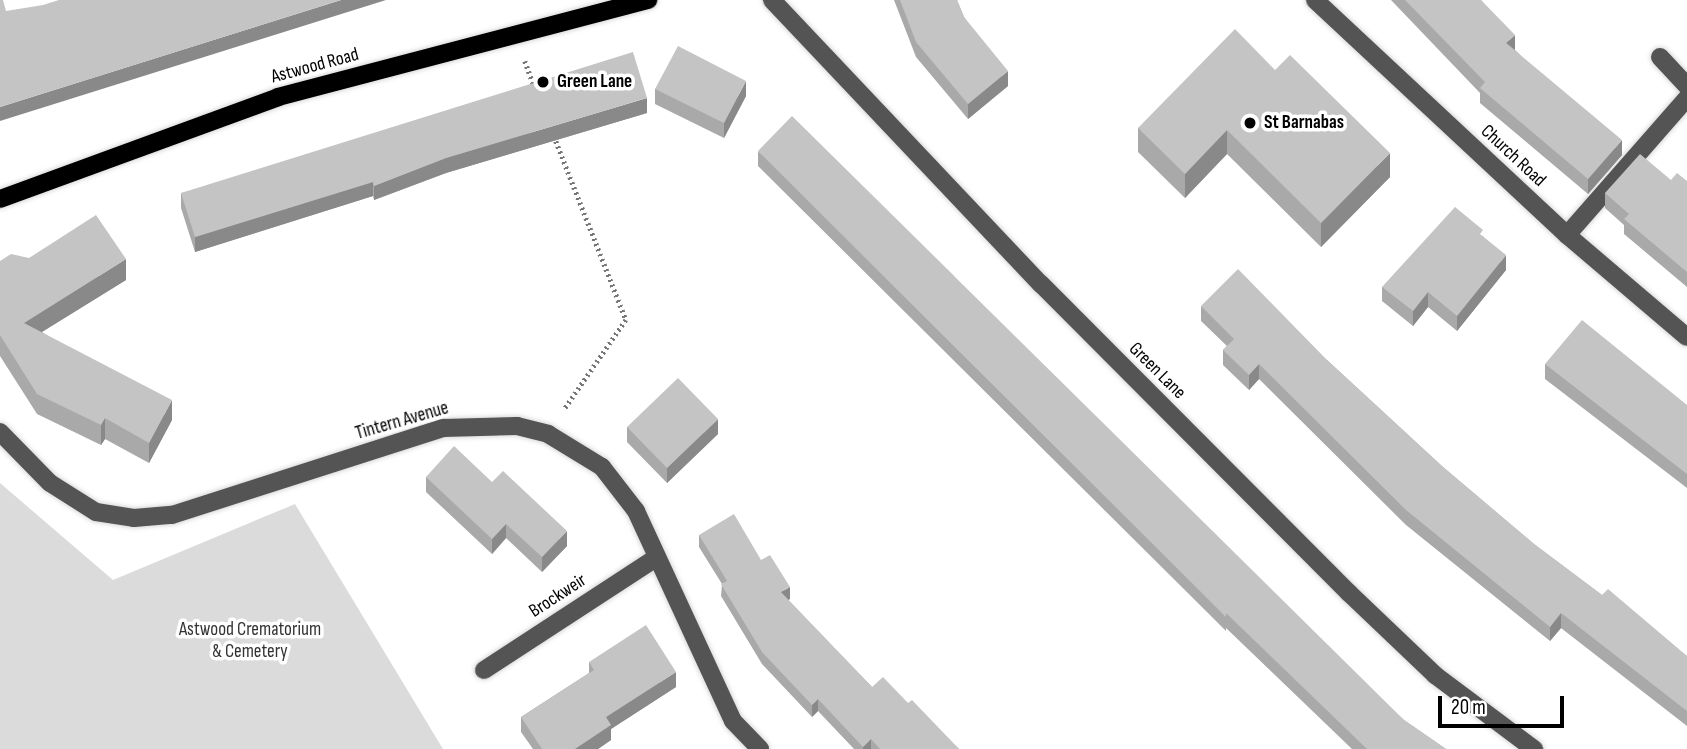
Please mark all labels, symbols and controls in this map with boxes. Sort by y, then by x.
street label: Astwood Road [269,43,361,89]
place label: Green Lane [557,71,632,93]
marker: Green Lane [535,74,551,90]
place label: St Barnabas [1264,112,1344,134]
marker: St Barnabas [1242,115,1258,131]
street label: Church Road [1476,120,1550,192]
street label: Green Lane [1124,338,1190,404]
street label: Tintern Avenue [353,397,451,445]
street label: Brockweir [525,569,591,623]
park label: Astwood Crematorium & Cemetery [179,619,321,663]
scale bar [1442,682,1568,726]
text: 20 m [1451,695,1486,720]

